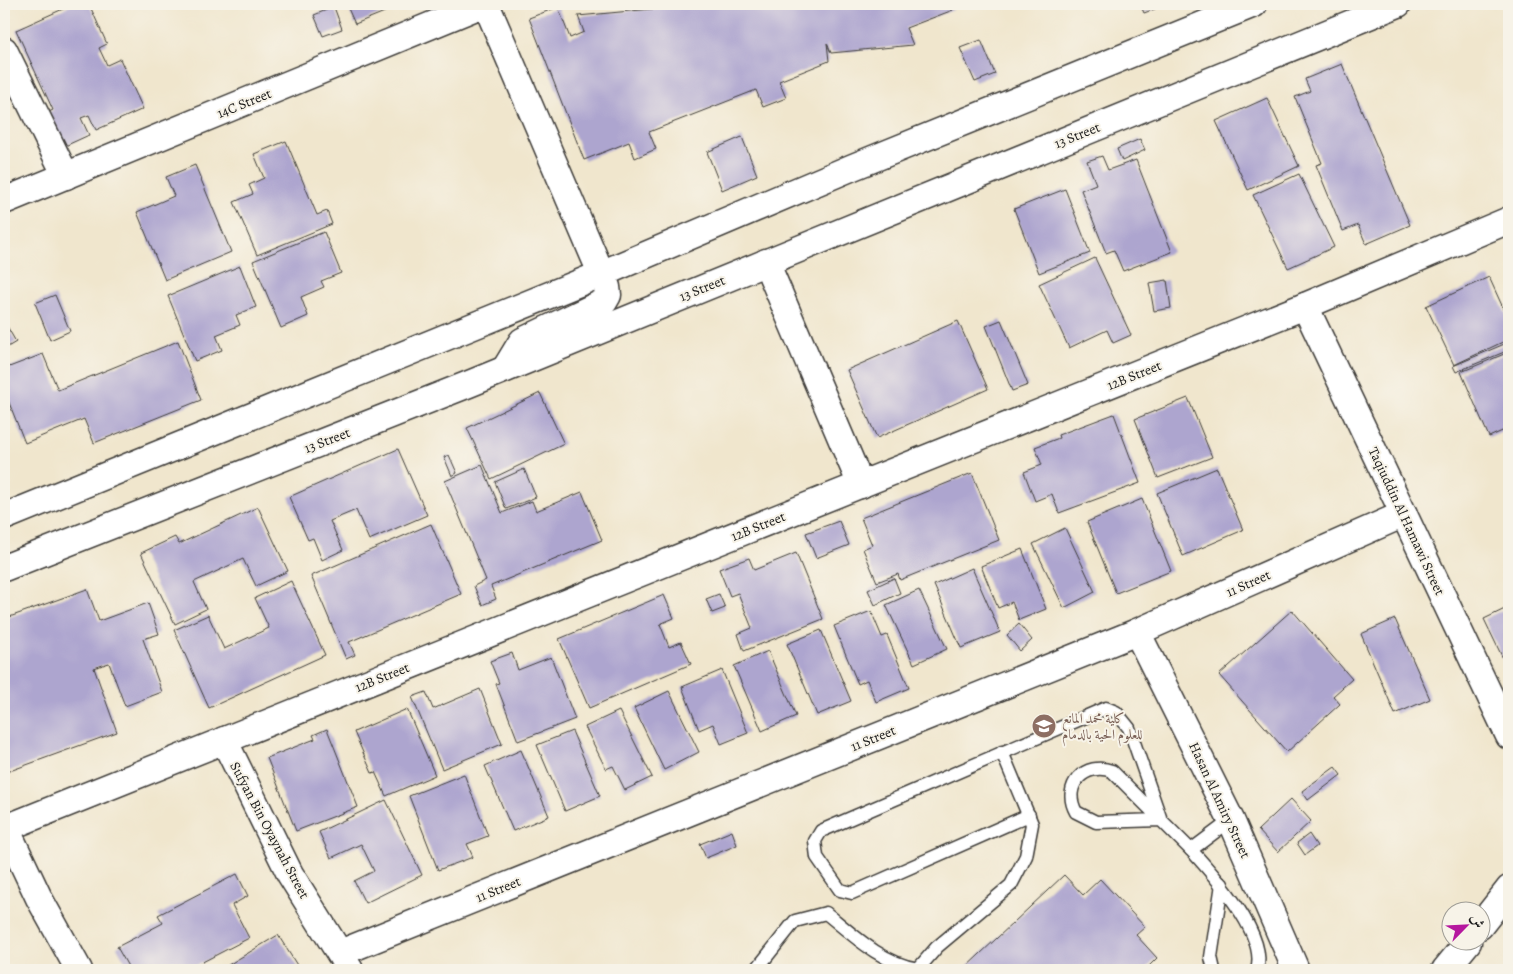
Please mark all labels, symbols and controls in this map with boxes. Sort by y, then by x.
street label: 14C Street [214,84,275,123]
street label: 13 Street [1051,118,1103,153]
street label: 13 Street [676,271,728,306]
street label: 12B Street [1104,356,1165,395]
street label: 13 Street [301,423,353,458]
street label: Taqiuddin Al Hamawi Street [1364,444,1449,599]
street label: 12B Street [728,507,789,546]
street label: 11 Street [1223,565,1274,602]
street label: 12B Street [352,658,413,697]
place label: كلية محمد المانع للعلوم الحية بالدمام [1062,709,1143,747]
school or university icon: كلية محمد المانع للعلوم الحية بالدمام [1031,713,1057,739]
street label: 11 Street [848,721,899,756]
street label: Hasan Al Amiry Street [1184,739,1255,862]
street label: Sufyan Bin Oyaynah Street [225,758,314,902]
street label: 11 Street [473,872,524,907]
north arrow [1440,902,1490,952]
text: ش [1466,911,1489,931]

